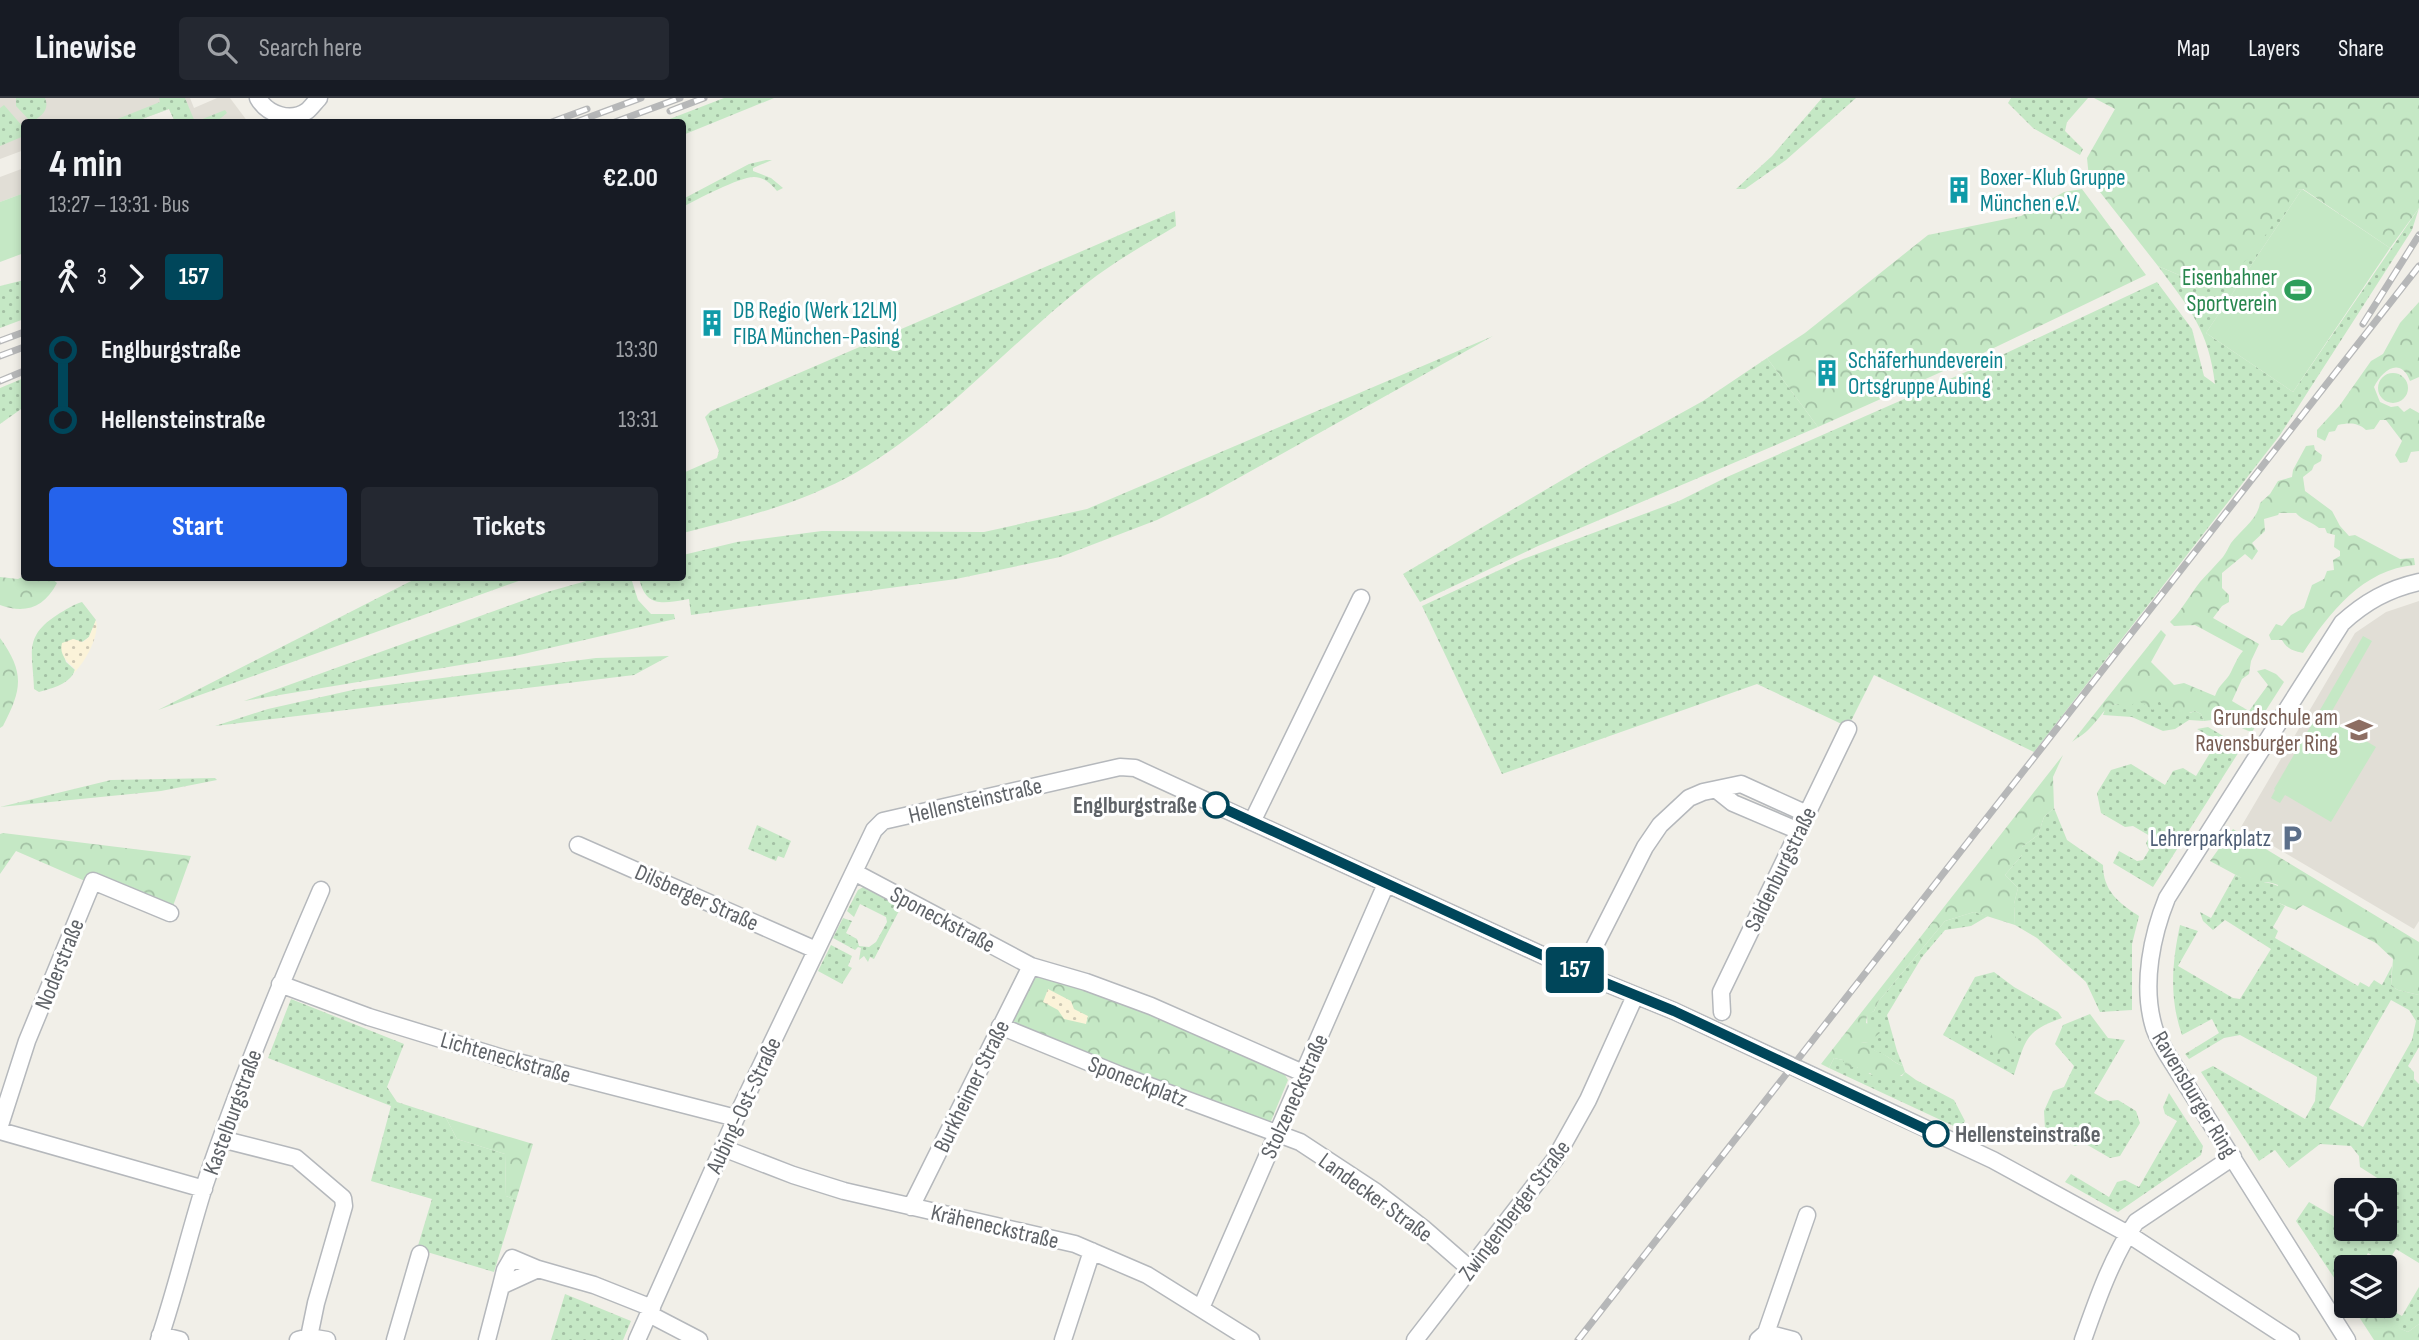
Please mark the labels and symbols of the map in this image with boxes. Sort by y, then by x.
place label: Boxer-Klub Gruppe München e.V. [1980,164,2126,218]
building icon: Boxer-Klub Gruppe München e.V. [1944,175,1974,205]
place label: Eisenbahner Sportverein [2182,264,2277,318]
sports icon: Eisenbahner Sportverein [2283,275,2313,305]
place label: DB Regio (Werk 12LM) FIBA München-Pasing [733,297,900,351]
building icon: DB Regio (Werk 12LM) FIBA München-Pasing [697,308,727,338]
place label: Schäferhundeverein Ortsgruppe Aubing [1848,347,2003,401]
building icon: Schäferhundeverein Ortsgruppe Aubing [1812,358,1842,388]
place label: Grundschule am Ravensburger Ring [2195,704,2338,758]
school or university icon: Grundschule am Ravensburger Ring [2344,715,2374,745]
street label: Hellensteinstraße [906,772,1045,830]
place label: Englburgstraße [1073,792,1197,820]
marker: Englburgstraße [1203,792,1229,818]
street label: Saldenburgstraße [1739,803,1823,936]
parking icon: Lehrerparkplatz [2277,823,2307,853]
place label: Lehrerparkplatz [2150,825,2271,853]
street label: Dilsberger Straße [630,858,763,938]
street label: Sponeckstraße [885,881,1000,959]
street label: Noderstraße [29,915,91,1014]
line badge: 157 [1535,947,1615,993]
street label: Burkheimer Straße [928,1016,1016,1157]
street label: Lichteneckstraße [437,1026,574,1090]
street label: Ravensburger Ring [2145,1026,2243,1163]
street label: Stolzeneckstraße [1255,1030,1335,1163]
street label: Aubing-Ost-Straße [700,1033,788,1179]
street label: Kastelburgstraße [197,1046,269,1179]
street label: Sponeckplatz [1084,1050,1191,1114]
marker: Hellensteinstraße [1923,1121,1949,1147]
place label: Hellensteinstraße [1955,1121,2101,1149]
street label: Zwingenberger Straße [1453,1135,1577,1286]
street label: Landecker Straße [1313,1147,1438,1249]
street label: Kräheneckstraße [928,1199,1061,1255]

